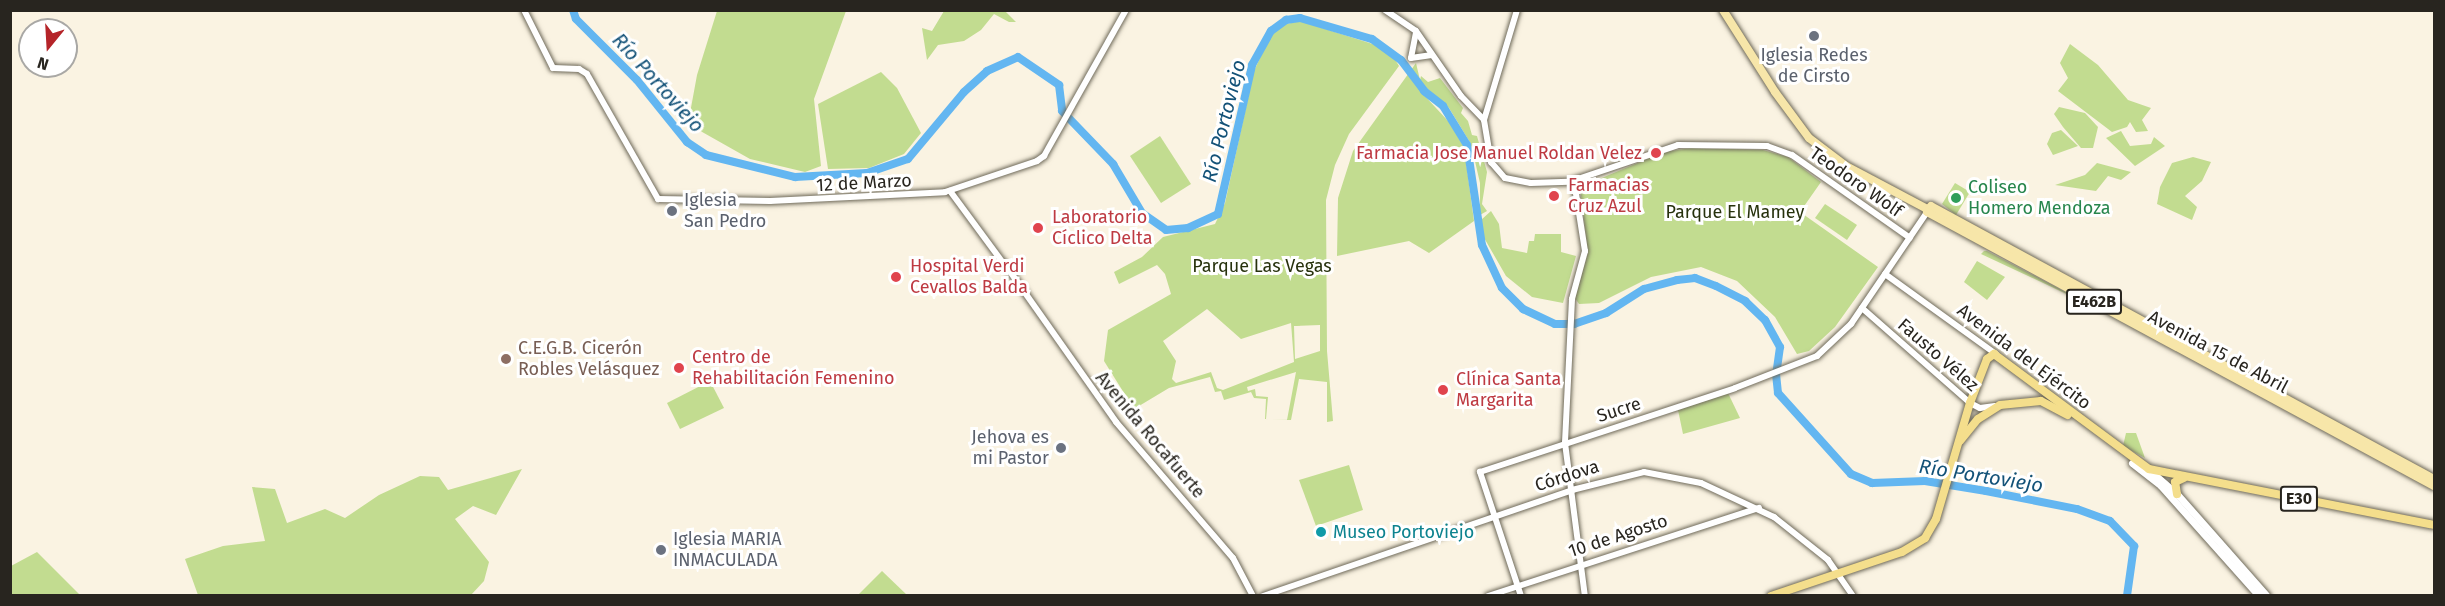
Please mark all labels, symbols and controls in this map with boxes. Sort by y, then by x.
north arrow [18,18,78,78]
water label: Río Portoviejo [607,28,709,138]
marker: Iglesia Redes de Cirsto [1807,29,1821,43]
place label: Iglesia Redes de Cirsto [1760,45,1868,88]
text: N [35,53,51,74]
water label: Río Portoviejo [1197,57,1251,185]
place label: Farmacia Jose Manuel Roldan Velez [1356,142,1642,164]
street label: Teodoro Wolf [1806,142,1906,222]
marker: Farmacia Jose Manuel Roldan Velez [1647,144,1665,162]
street label: 12 de Marzo [816,170,912,196]
place label: Farmacias Cruz Azul [1568,175,1649,218]
place label: Coliseo Homero Mendoza [1968,177,2111,219]
marker: Farmacias Cruz Azul [1545,187,1563,205]
place label: Iglesia San Pedro [684,190,766,232]
marker: Coliseo Homero Mendoza [1949,191,1963,205]
park label: Parque El Mamey [1666,201,1804,223]
marker: Iglesia San Pedro [665,204,679,218]
place label: Laboratorio Cíclico Delta [1052,207,1152,250]
marker: Laboratorio Cíclico Delta [1029,219,1047,237]
park label: Parque Las Vegas [1192,255,1332,277]
place label: Hospital Verdi Cevallos Balda [910,256,1028,298]
marker: Hospital Verdi Cevallos Balda [887,268,905,286]
road number: E462B [2066,289,2122,315]
street label: Avenida del Ejército [1953,300,2095,414]
street label: Avenida 15 de Abril [2144,306,2292,398]
street label: Fausto Vélez [1893,314,1983,396]
place label: C.E.G.B. Cicerón Robles Velásquez [518,338,659,380]
place label: Centro de Rehabilitación Femenino [692,347,894,389]
marker: C.E.G.B. Cicerón Robles Velásquez [499,352,513,366]
marker: Centro de Rehabilitación Femenino [670,359,688,377]
street label: Avenida Rocafuerte [1091,367,1209,503]
place label: Clínica Santa Margarita [1456,369,1561,412]
marker: Clínica Santa Margarita [1434,381,1452,399]
street label: Sucre [1594,393,1644,427]
place label: Jehova es mi Pastor [971,427,1049,470]
marker: Jehova es mi Pastor [1054,441,1068,455]
water label: Río Portoviejo [1917,454,2045,498]
street label: Córdova [1532,455,1602,497]
road number: E30 [2280,486,2318,512]
street label: 10 de Agosto [1566,510,1670,562]
place label: Museo Portoviejo [1333,521,1474,543]
marker: Museo Portoviejo [1314,525,1328,539]
place label: Iglesia MARIA INMACULADA [673,529,782,572]
marker: Iglesia MARIA INMACULADA [654,543,668,557]

